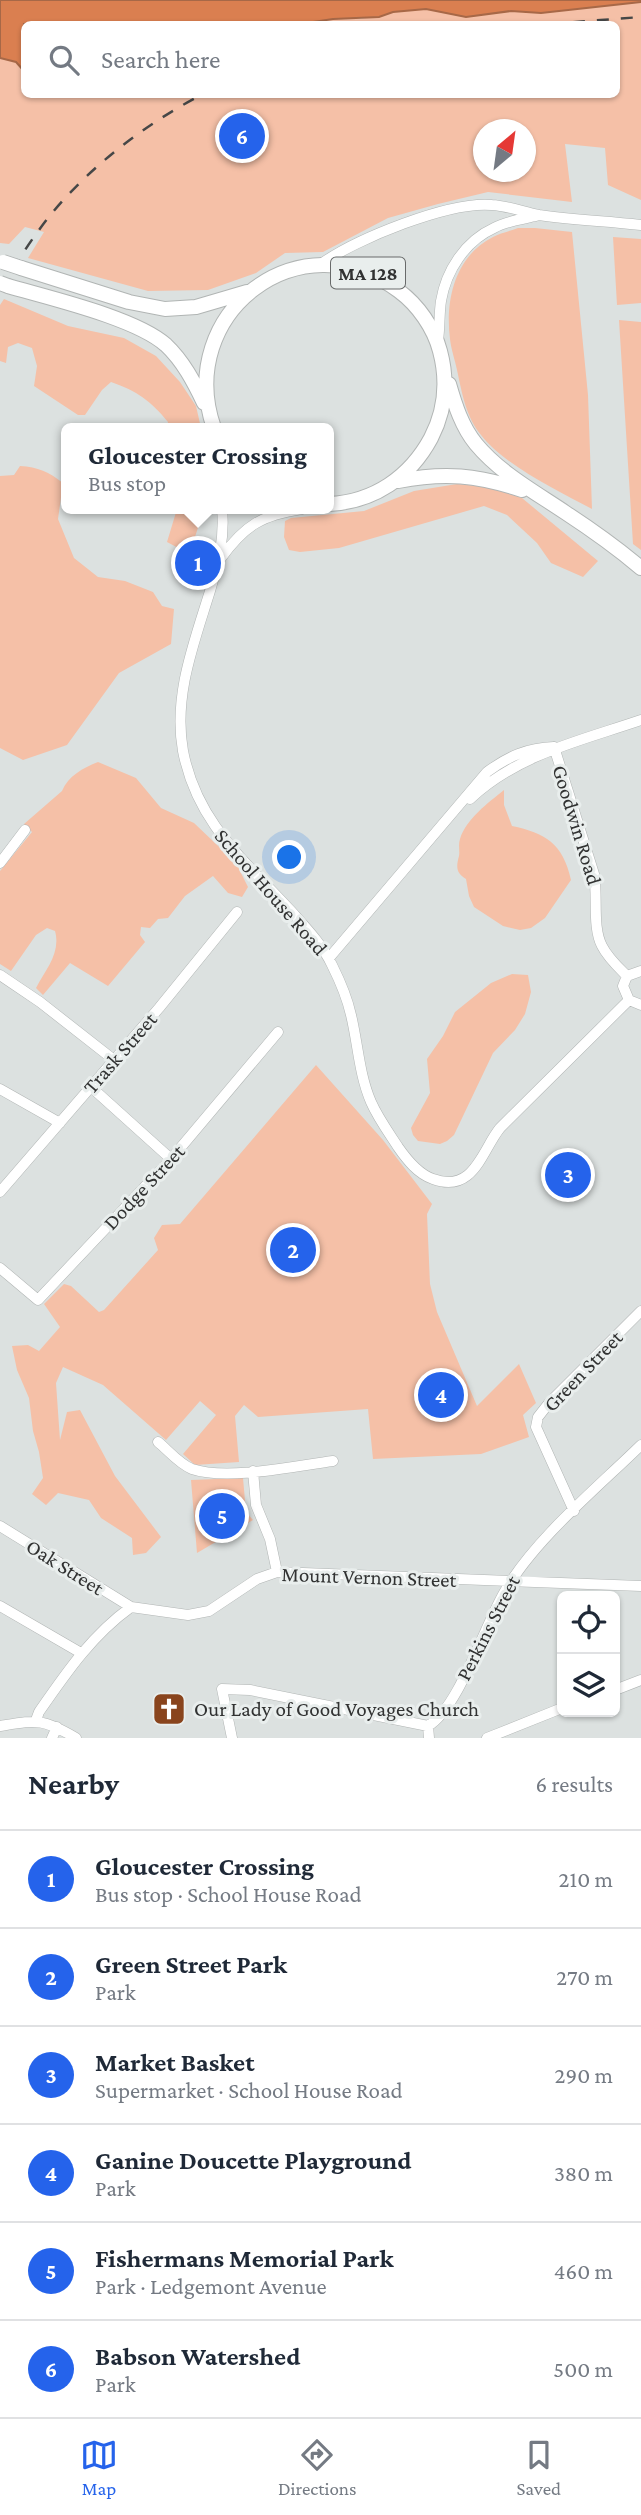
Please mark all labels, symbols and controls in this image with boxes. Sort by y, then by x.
search box [21,21,620,98]
icon: search [45,41,83,79]
text: Search here [101,45,220,74]
pin: 6 [219,110,265,162]
north arrow [473,119,536,182]
road number: MA 128 [331,258,405,288]
popup [61,423,334,514]
text: Gloucester Crossing [88,441,307,470]
text: Bus stop [88,470,166,496]
pin: 1 [175,537,221,589]
street label: Goodwin Road [547,762,607,888]
street label: School House Road [210,824,332,960]
your location [272,840,306,874]
street label: Trask Street [78,1007,162,1098]
street label: Dodge Street [98,1139,190,1235]
pin: 3 [545,1149,591,1201]
pin: 2 [270,1224,316,1276]
street label: Green Street [539,1325,628,1416]
pin: 4 [418,1369,464,1421]
pin: 5 [199,1490,245,1542]
street label: Oak Street [22,1534,109,1601]
street label: Mount Vernon Street [281,1562,458,1592]
street label: Perkins Street [451,1570,525,1685]
map controls [557,1591,620,1717]
button: locate [557,1591,620,1654]
button: layers [557,1654,620,1717]
church icon: Our Lady of Good Voyages Church [150,1690,188,1728]
place label: Our Lady of Good Voyages Church [194,1697,479,1721]
text: Nearby [28,1767,119,1800]
text: 6 results [536,1771,613,1797]
text: Gloucester Crossing [95,1852,314,1881]
text: 1 [47,1866,55,1892]
text: 210 m [559,1866,613,1892]
text: Bus stop · School House Road [95,1881,362,1907]
text: Green Street Park [95,1950,287,1979]
text: 2 [45,1964,57,1990]
text: 270 m [556,1964,613,1990]
text: Park [95,1979,136,2005]
text: Market Basket [95,2048,255,2077]
text: 3 [45,2062,57,2088]
text: 290 m [555,2062,613,2088]
text: Supermarket · School House Road [95,2077,403,2103]
text: Ganine Doucette Playground [95,2146,412,2175]
text: 4 [45,2160,57,2186]
text: 380 m [554,2160,613,2186]
text: Park [95,2175,136,2201]
text: Fishermans Memorial Park [95,2244,394,2273]
text: 5 [45,2258,57,2284]
text: 460 m [554,2258,613,2284]
text: Park · Ledgemont Avenue [95,2273,327,2299]
text: Babson Watershed [95,2342,300,2371]
text: 6 [45,2356,57,2382]
text: 500 m [553,2356,613,2382]
text: Park [95,2371,136,2397]
tab: Map [80,2436,118,2499]
tab: Directions [278,2436,357,2499]
tab: Saved [516,2436,561,2499]

